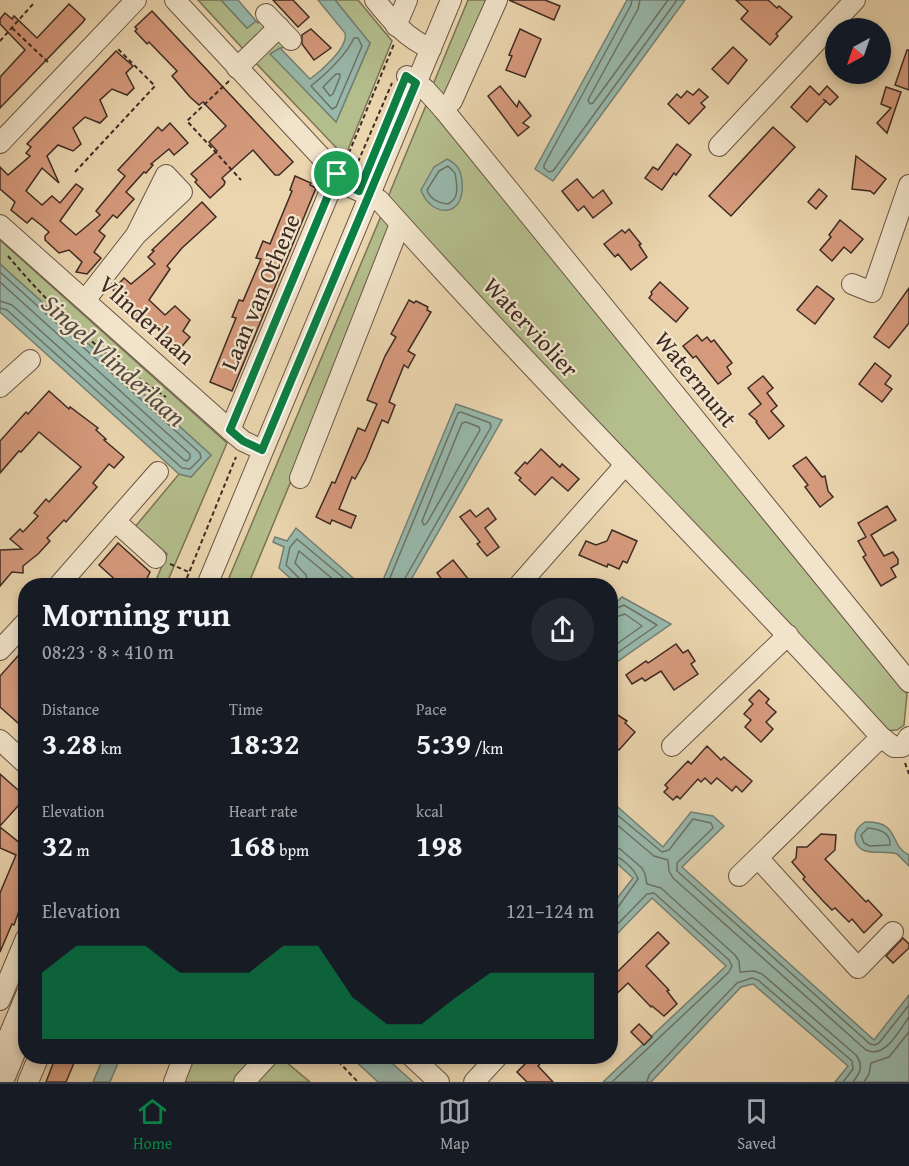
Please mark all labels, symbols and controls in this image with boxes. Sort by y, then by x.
north arrow [825,18,891,84]
map controls [825,18,891,84]
pin [311,148,362,199]
icon: arrive [320,157,353,190]
street label: Laan van Othene [211,208,309,376]
street label: Vlinderlaan [91,267,204,373]
street label: Waterviolier [475,269,587,385]
water label: Singel Vlinderlaan [33,284,195,436]
street label: Watermunt [646,323,746,435]
text: Morning run [42,590,231,638]
button: share [531,598,594,661]
text: 08:23 · 8 × 410 m [42,637,174,666]
text: Distance [42,697,99,721]
text: Time [229,697,263,721]
text: Pace [416,697,447,721]
text: 3.28 [42,721,97,765]
text: 18:32 [229,721,300,765]
text: 5:39 [416,721,471,765]
text: km [97,736,122,760]
text: /km [471,736,503,760]
text: Elevation [42,799,105,823]
text: Heart rate [229,799,298,823]
text: kcal [416,799,443,823]
text: 32 [42,823,73,867]
text: 168 [229,823,276,867]
text: 198 [416,823,463,867]
text: m [73,838,90,862]
text: bpm [276,838,309,862]
text: Elevation [42,896,120,925]
text: 121–124 m [506,896,594,925]
tab: Home [133,1095,172,1155]
tab: Map [438,1095,471,1155]
tab: Saved [737,1095,776,1155]

